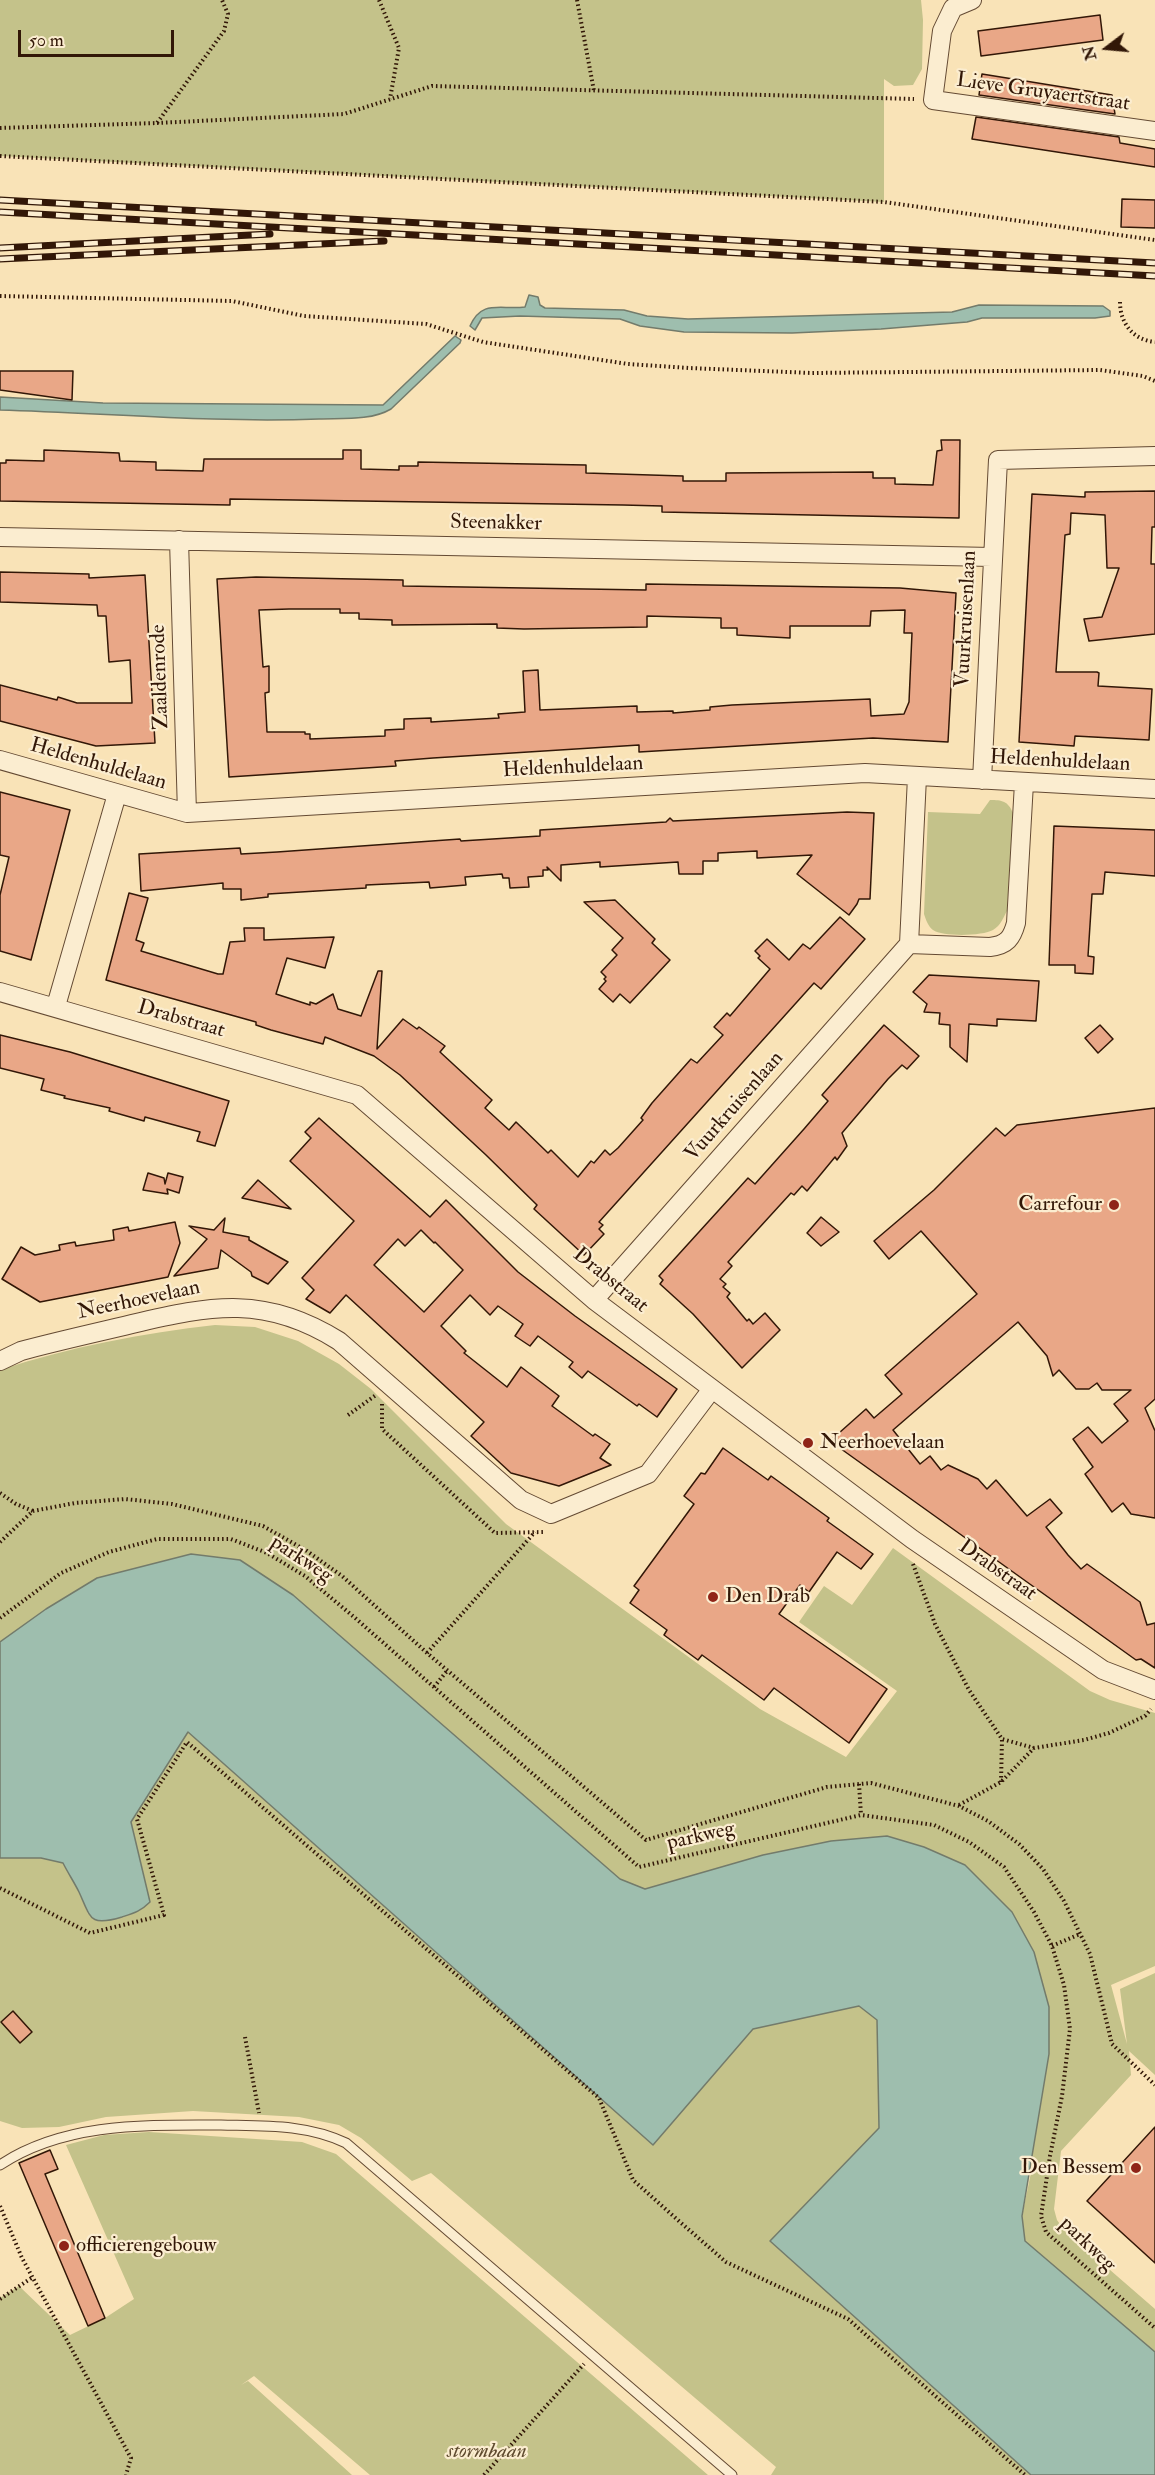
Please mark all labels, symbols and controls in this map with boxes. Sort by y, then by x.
scale bar [21,18,177,56]
north arrow [1077,18,1137,78]
text: 50 m [29,29,64,52]
text: N [1078,43,1101,63]
street label: Lieve Gruyaertstraat [955,68,1131,118]
street label: Steenakker [450,511,542,537]
street label: Vuurkruisenlaan [951,550,983,688]
street label: Zaaldenrode [147,624,175,730]
street label: Heldenhuldelaan [27,734,169,796]
street label: Heldenhuldelaan [989,746,1131,778]
street label: Heldenhuldelaan [502,752,644,784]
street label: Drabstraat [134,996,228,1044]
street label: Vuurkruisenlaan [680,1047,790,1167]
place label: Carrefour [1018,1192,1102,1218]
marker: Carrefour [1107,1198,1121,1212]
street label: Drabstraat [567,1243,653,1319]
street label: Neerhoevelaan [75,1276,203,1326]
place label: Neerhoevelaan [820,1430,945,1456]
marker: Neerhoevelaan [801,1436,815,1450]
street label: parkweg [265,1531,337,1589]
street label: Drabstraat [953,1535,1041,1607]
place label: Den Drab [725,1584,810,1610]
marker: Den Drab [706,1590,720,1604]
street label: parkweg [665,1817,737,1857]
place label: Den Bessem [1021,2155,1124,2181]
marker: Den Bessem [1129,2161,1143,2175]
street label: parkweg [1054,2212,1120,2278]
place label: officierengebouw [76,2233,216,2259]
marker: officierengebouw [57,2239,71,2253]
park label: stormbaan [447,2439,527,2465]

